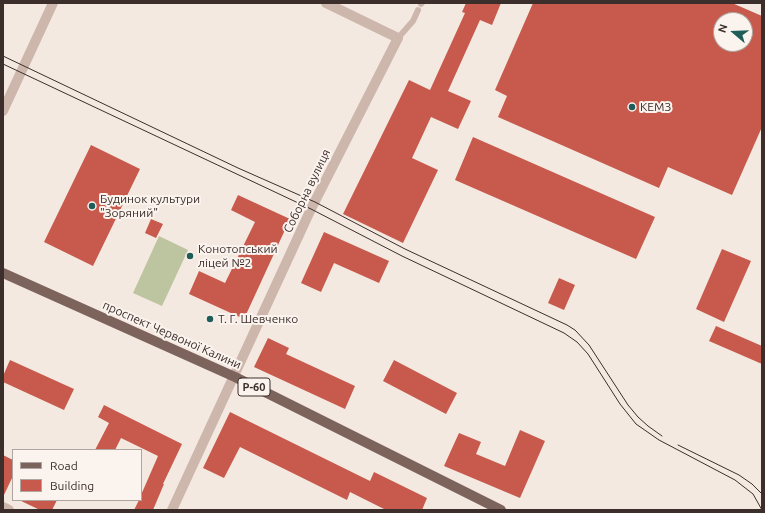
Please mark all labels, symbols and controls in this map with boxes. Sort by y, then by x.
north arrow [713,12,753,52]
text: N [716,23,730,34]
place label: КЕМЗ [640,100,671,114]
marker: КЕМЗ [627,102,637,112]
street label: Соборна вулиця [281,147,333,235]
place label: Будинок культури "Зоряний" [100,192,200,220]
marker: Будинок культури "Зоряний" [87,201,97,211]
place label: Конотопський ліцей №2 [198,242,278,270]
marker: Конотопський ліцей №2 [185,251,195,261]
street label: проспект Червоної Калини [100,298,244,372]
place label: Т. Г. Шевченко [218,312,298,326]
marker: Т. Г. Шевченко [205,314,215,324]
road number: Р-60 [238,378,270,396]
legend [12,449,142,501]
text: Road [50,459,78,472]
text: Building [50,479,94,492]

